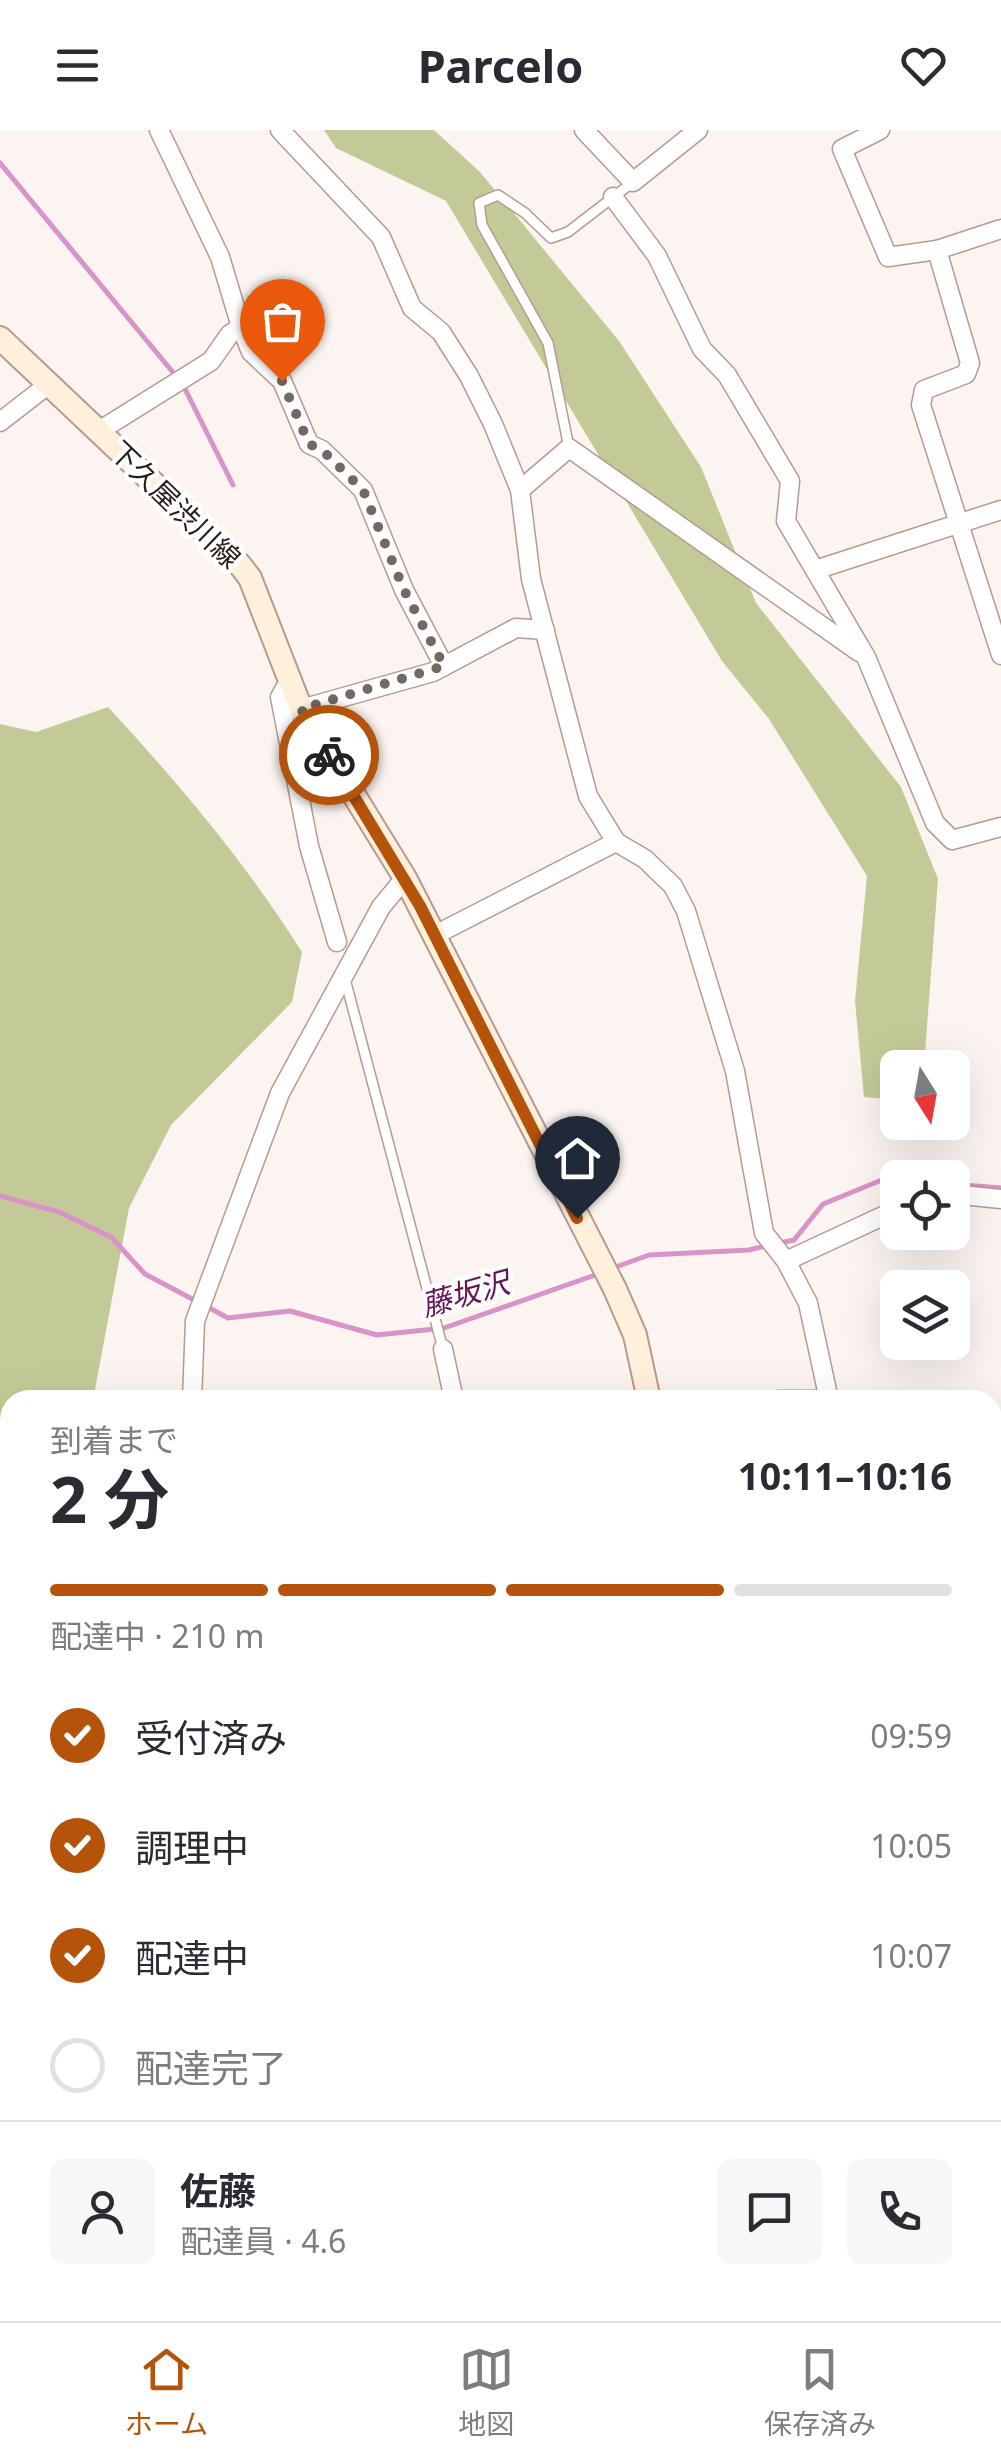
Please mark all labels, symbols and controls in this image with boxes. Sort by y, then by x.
text: Parcelo [418,35,583,96]
icon: menu [50,38,105,93]
icon: heart [896,38,951,93]
pin [240,279,325,382]
icon: bag [255,294,310,349]
street label: 下久屋渋川線 [102,432,250,576]
courier [279,705,379,805]
icon: bike [302,728,357,783]
north arrow [880,1050,970,1140]
map controls [880,1050,970,1360]
pin [535,1116,620,1219]
icon: home [550,1131,605,1186]
button: locate [880,1160,970,1250]
water label: 藤坂沢 [416,1260,518,1325]
button: layers [880,1270,970,1360]
text: 到着まで [50,1418,178,1461]
text: 10:11–10:16 [738,1449,952,1501]
text: 2 分 [50,1454,169,1542]
text: 配達中 · 210 m [50,1614,264,1657]
icon: check [50,1708,105,1763]
text: 受付済み [135,1711,287,1763]
text: 09:59 [870,1714,952,1757]
icon: check [50,1818,105,1873]
text: 調理中 [135,1821,249,1873]
text: 10:05 [870,1824,952,1867]
icon: check [50,1928,105,1983]
text: 配達中 [135,1931,249,1983]
text: 10:07 [870,1934,952,1977]
text: 配達完了 [135,2041,287,2093]
button: person [50,2159,155,2264]
button: chat [717,2159,822,2264]
button: phone [847,2159,952,2264]
text: 佐藤 [180,2164,256,2216]
text: 配達員 · 4.6 [180,2219,346,2262]
tab: ホーム [125,2342,208,2442]
tab: 地図 [458,2342,514,2442]
tab: 保存済み [764,2342,876,2442]

